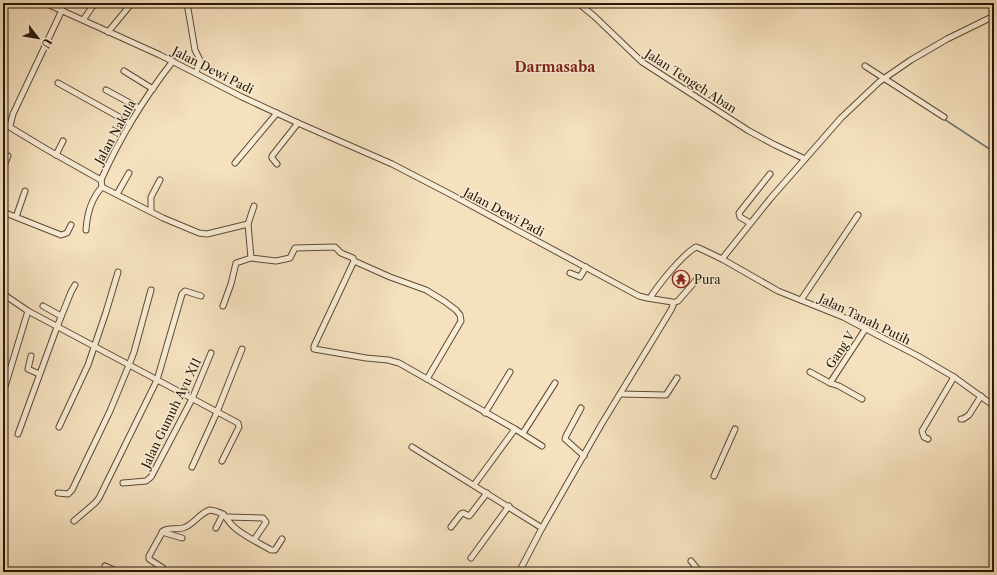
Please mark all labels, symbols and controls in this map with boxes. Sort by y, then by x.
north arrow [18,18,58,58]
text: U [38,36,55,51]
street label: Jalan Dewi Padi [168,42,256,97]
street label: Jalan Tengeh Aban [641,45,740,116]
district label: Darmasaba [515,58,596,76]
street label: Jalan Nakula [90,97,139,169]
street label: Jalan Dewi Padi [459,184,547,240]
temple icon: Pura [671,269,691,289]
place label: Pura [694,272,721,287]
street label: Jalan Tanah Putih [815,289,914,348]
street label: Gang V [822,328,858,371]
street label: Jalan Gumuh Ayu XII [137,356,204,472]

